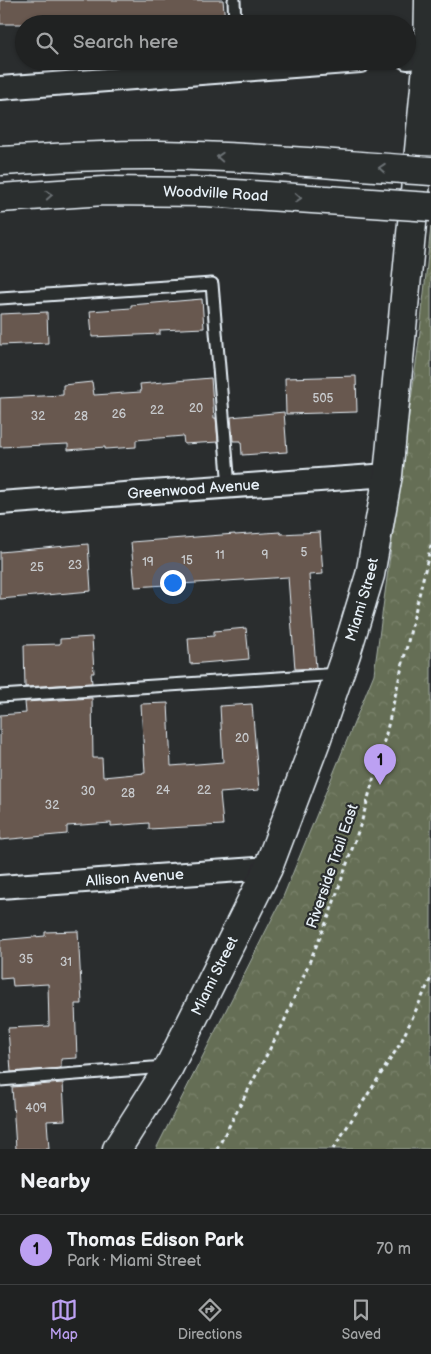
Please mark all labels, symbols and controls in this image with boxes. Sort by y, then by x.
search box [15,15,416,70]
icon: search [33,29,61,57]
text: Search here [73,31,178,54]
one-way arrow [216,152,224,163]
one-way arrow [378,163,386,174]
street label: Woodville Road [163,183,269,206]
one-way arrow [45,190,53,201]
one-way arrow [295,192,303,203]
house number: 505 [313,391,334,406]
house number: 20 [189,401,203,416]
house number: 22 [150,403,164,418]
house number: 26 [112,407,126,422]
house number: 32 [31,409,45,424]
house number: 28 [74,409,88,424]
street label: Greenwood Avenue [127,475,260,504]
house number: 5 [301,545,308,560]
house number: 11 [215,548,225,563]
house number: 9 [262,548,269,563]
house number: 15 [181,553,193,568]
house number: 19 [142,555,154,570]
street label: Miami Street [341,556,383,644]
house number: 23 [68,558,82,573]
house number: 25 [30,560,44,575]
your location [160,570,186,596]
house number: 20 [235,731,249,746]
pin: 1 [364,744,396,785]
house number: 24 [156,783,171,798]
house number: 22 [197,783,211,798]
house number: 30 [81,784,95,799]
house number: 28 [121,786,135,801]
house number: 32 [45,798,59,813]
street label: Riverside Trail East [302,801,363,931]
street label: Allison Avenue [85,865,184,891]
street label: Miami Street [187,933,243,1019]
house number: 35 [19,952,33,967]
house number: 31 [60,955,72,970]
house number: 409 [25,1101,47,1116]
text: Nearby [20,1169,90,1194]
text: Thomas Edison Park [67,1229,244,1252]
text: 1 [33,1240,39,1259]
text: 70 m [376,1240,411,1259]
text: Park · Miami Street [67,1252,201,1271]
tab: Map [50,1296,78,1343]
tab: Directions [178,1296,242,1343]
tab: Saved [342,1296,381,1343]

